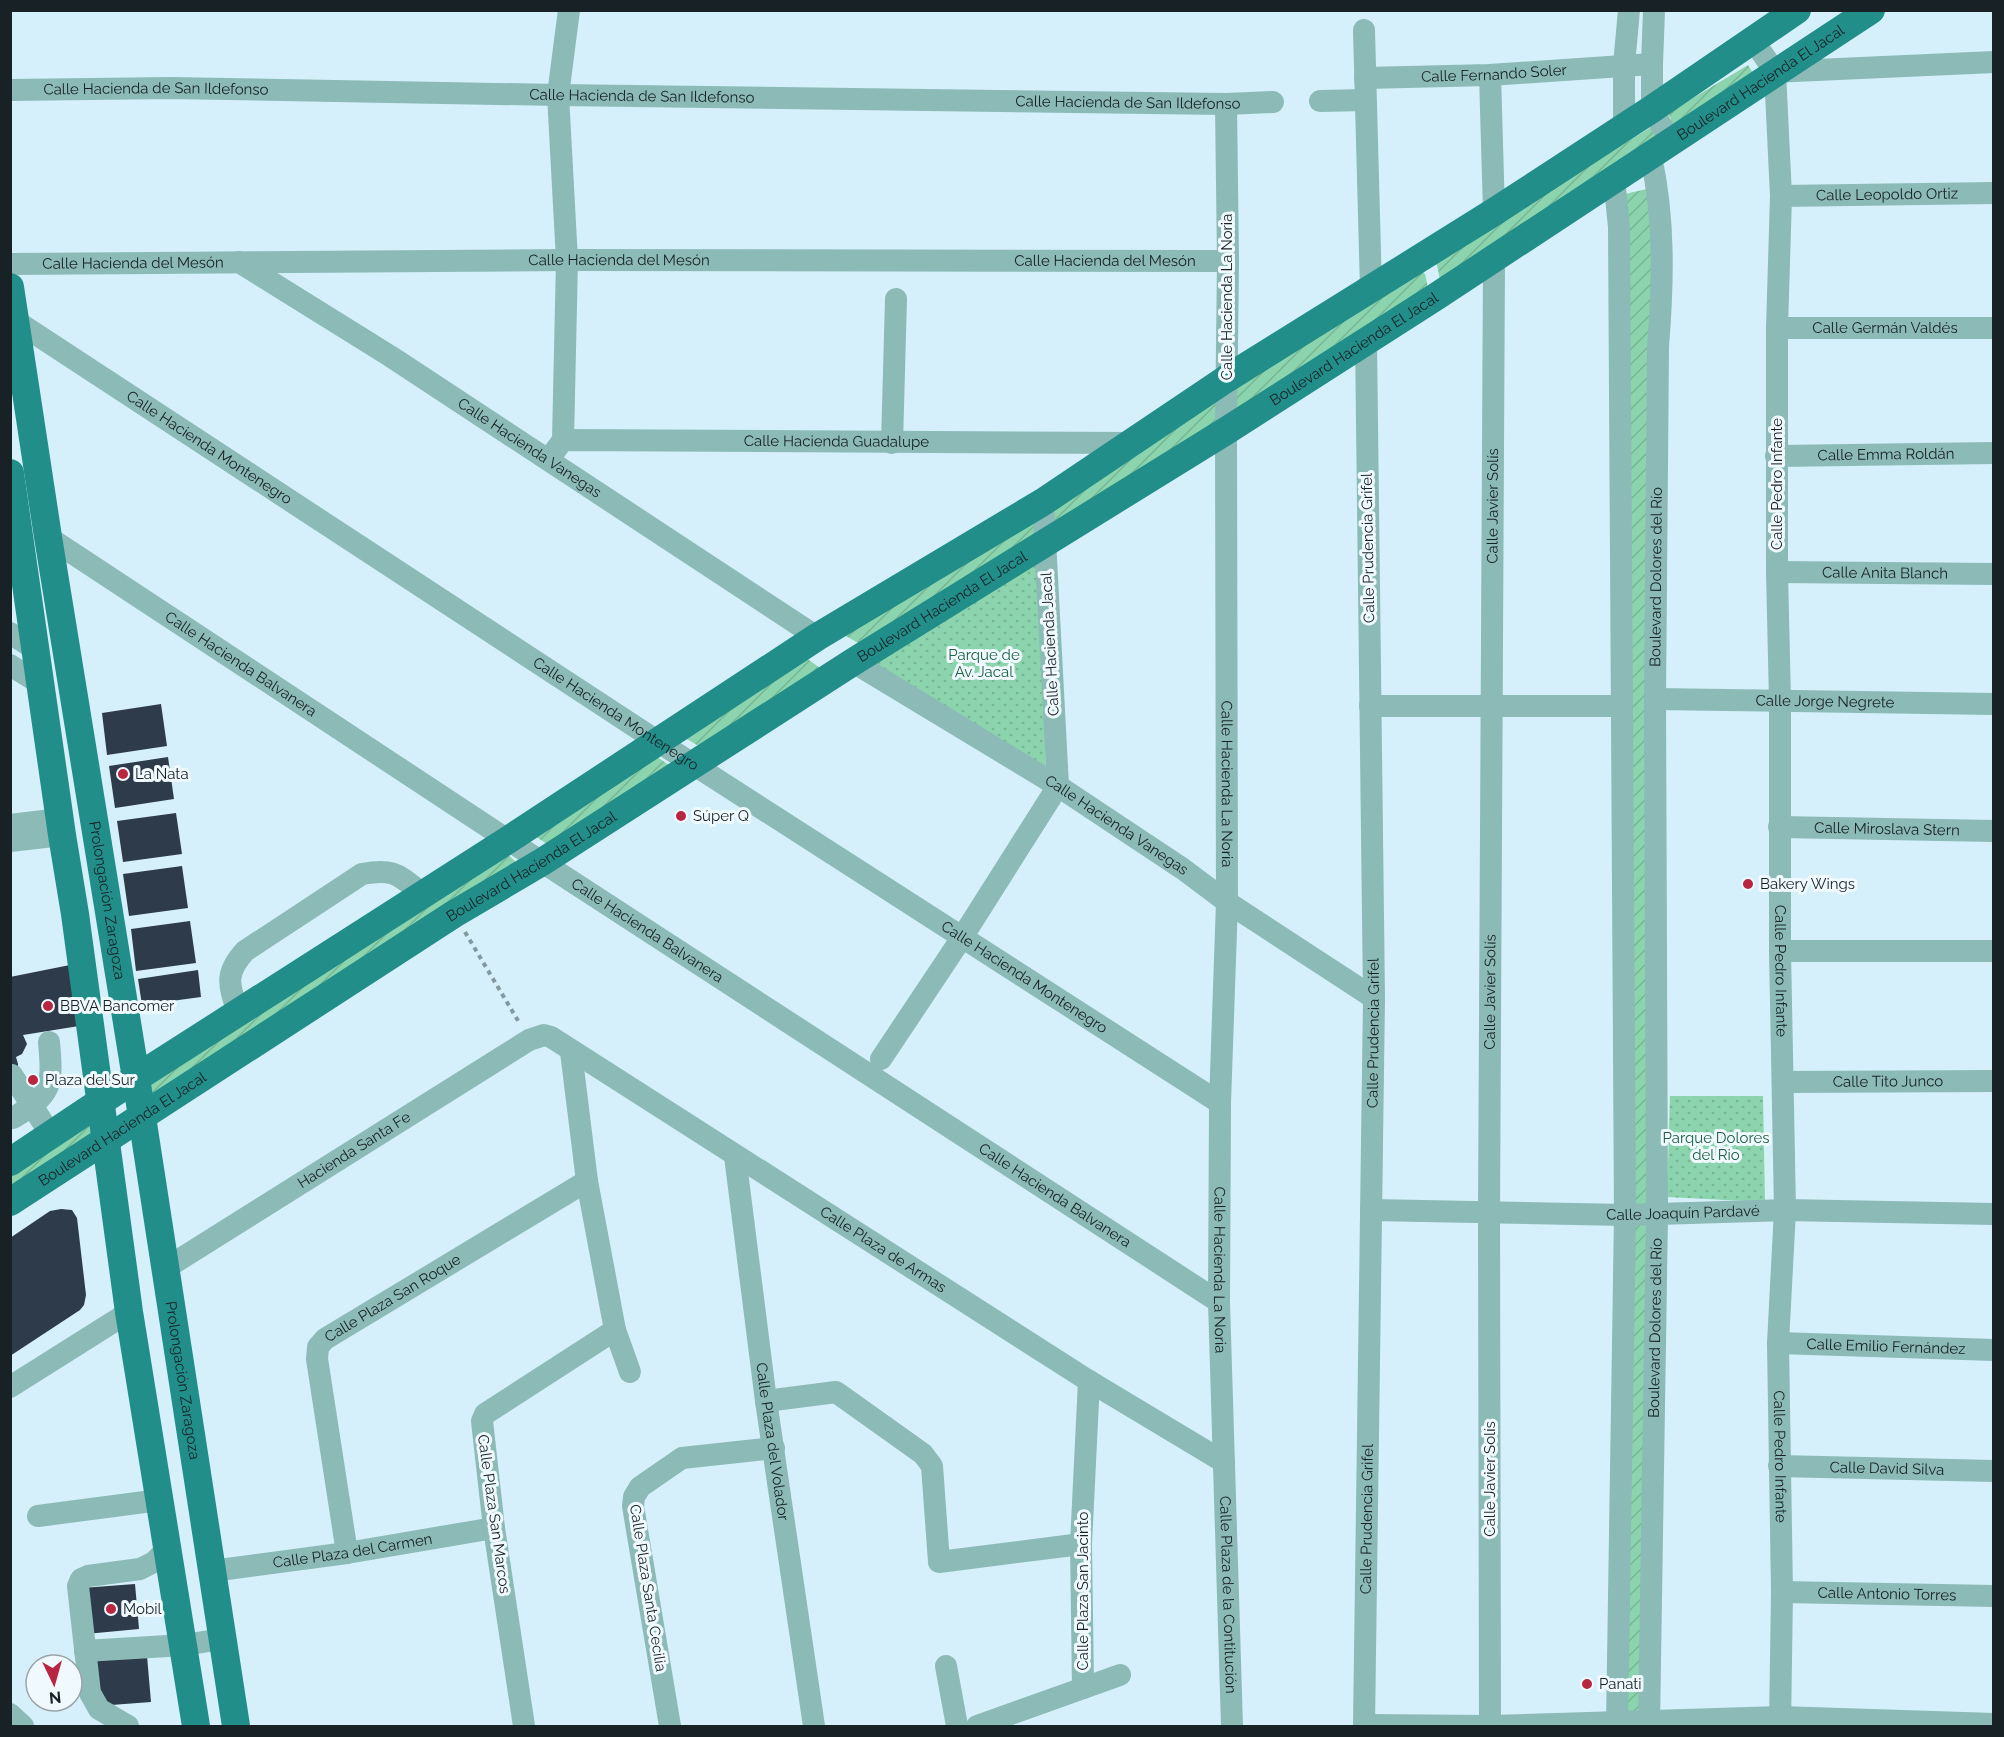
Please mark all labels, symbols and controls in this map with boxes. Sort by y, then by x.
street label: Boulevard Hacienda El Jacal [1674,21,1848,144]
street label: Calle Fernando Soler [1421,61,1568,86]
street label: Calle Hacienda de San Ildefonso [43,79,269,99]
street label: Calle Hacienda de San Ildefonso [529,85,755,107]
street label: Calle Hacienda de San Ildefonso [1015,92,1241,113]
street label: Calle Leopoldo Ortiz [1816,185,1958,205]
street label: Calle Hacienda La Noria [1218,214,1236,380]
street label: Calle Hacienda del Mesón [528,251,710,269]
street label: Calle Hacienda del Mesón [1014,252,1196,270]
street label: Calle Hacienda del Mesón [42,253,224,273]
street label: Boulevard Hacienda El Jacal [1266,288,1442,410]
street label: Calle Germán Valdés [1812,319,1958,337]
street label: Calle Hacienda Montenegro [123,387,295,508]
street label: Calle Hacienda Vanegas [454,394,605,502]
street label: Calle Pedro Infante [1768,418,1786,550]
street label: Calle Hacienda Guadalupe [744,432,929,451]
street label: Calle Emma Roldán [1817,445,1955,464]
street label: Calle Javier Solís [1483,448,1502,564]
street label: Calle Prudencia Grifel [1358,472,1378,623]
street label: Boulevard Dolores del Río [1646,487,1666,667]
street label: Boulevard Hacienda El Jacal [854,547,1031,666]
street label: Calle Anita Blanch [1822,563,1948,583]
street label: Calle Hacienda Jacal [1037,571,1063,716]
street label: Calle Hacienda Balvanera [162,608,320,721]
park label: Parque de Av. Jacal [948,646,1020,681]
street label: Calle Hacienda Montenegro [530,653,702,774]
street label: Calle Jorge Negrete [1755,691,1895,712]
street label: Calle Hacienda La Noria [1218,701,1236,867]
place label: La Nata [135,765,189,783]
marker: La Nata [116,767,130,781]
street label: Calle Hacienda Vanegas [1042,771,1192,879]
street label: Boulevard Hacienda El Jacal [443,807,621,926]
place label: Súper Q [693,807,749,825]
marker: Súper Q [674,809,688,823]
street label: Calle Miroslava Stern [1814,819,1960,839]
street label: Prolongación Zaragoza [85,820,129,981]
street label: Calle Hacienda Balvanera [568,875,727,987]
place label: Bakery Wings [1760,875,1855,893]
marker: Bakery Wings [1741,877,1755,891]
street label: Calle Pedro Infante [1771,905,1791,1037]
street label: Calle Hacienda Montenegro [938,917,1111,1037]
street label: Calle Javier Solís [1481,934,1499,1050]
street label: Calle Prudencia Grifel [1363,957,1383,1108]
place label: BBVA Bancomer [60,997,175,1015]
marker: BBVA Bancomer [41,999,55,1013]
street label: Boulevard Hacienda El Jacal [35,1068,210,1190]
place label: Plaza del Sur [45,1071,136,1089]
street label: Calle Tito Junco [1833,1072,1943,1091]
marker: Plaza del Sur [26,1073,40,1087]
street label: Hacienda Santa Fe [294,1108,414,1192]
park label: Parque Dolores del Rio [1663,1129,1770,1164]
street label: Calle Hacienda Balvanera [975,1139,1134,1251]
street label: Calle Hacienda La Noria [1210,1186,1230,1354]
street label: Calle Plaza de Armas [817,1202,950,1296]
street label: Calle Joaquín Pardavé [1606,1202,1760,1224]
street label: Boulevard Dolores del Río [1645,1238,1666,1418]
street label: Calle Plaza San Roque [321,1250,464,1346]
street label: Prolongación Zaragoza [162,1300,204,1461]
street label: Calle Emilio Fernández [1806,1335,1966,1358]
street label: Calle Plaza del Volador [752,1362,793,1523]
street label: Calle Pedro Infante [1770,1390,1790,1523]
street label: Calle Javier Solís [1481,1421,1499,1537]
street label: Calle Plaza San Marcos [474,1433,514,1595]
street label: Calle Prudencia Grifel [1357,1443,1377,1594]
street label: Calle David Silva [1829,1458,1944,1479]
street label: Calle Plaza de la Contitución [1216,1496,1240,1694]
street label: Calle Plaza Santa Cecilia [626,1503,670,1673]
street label: Calle Plaza San Jacinto [1074,1511,1092,1670]
street label: Calle Plaza del Carmen [272,1530,434,1572]
street label: Calle Antonio Torres [1817,1584,1956,1604]
place label: Mobil [123,1600,162,1618]
marker: Mobil [104,1602,118,1616]
north arrow [24,1653,84,1713]
place label: Panati [1599,1675,1642,1693]
marker: Panati [1580,1677,1594,1691]
text: N [48,1687,62,1707]

